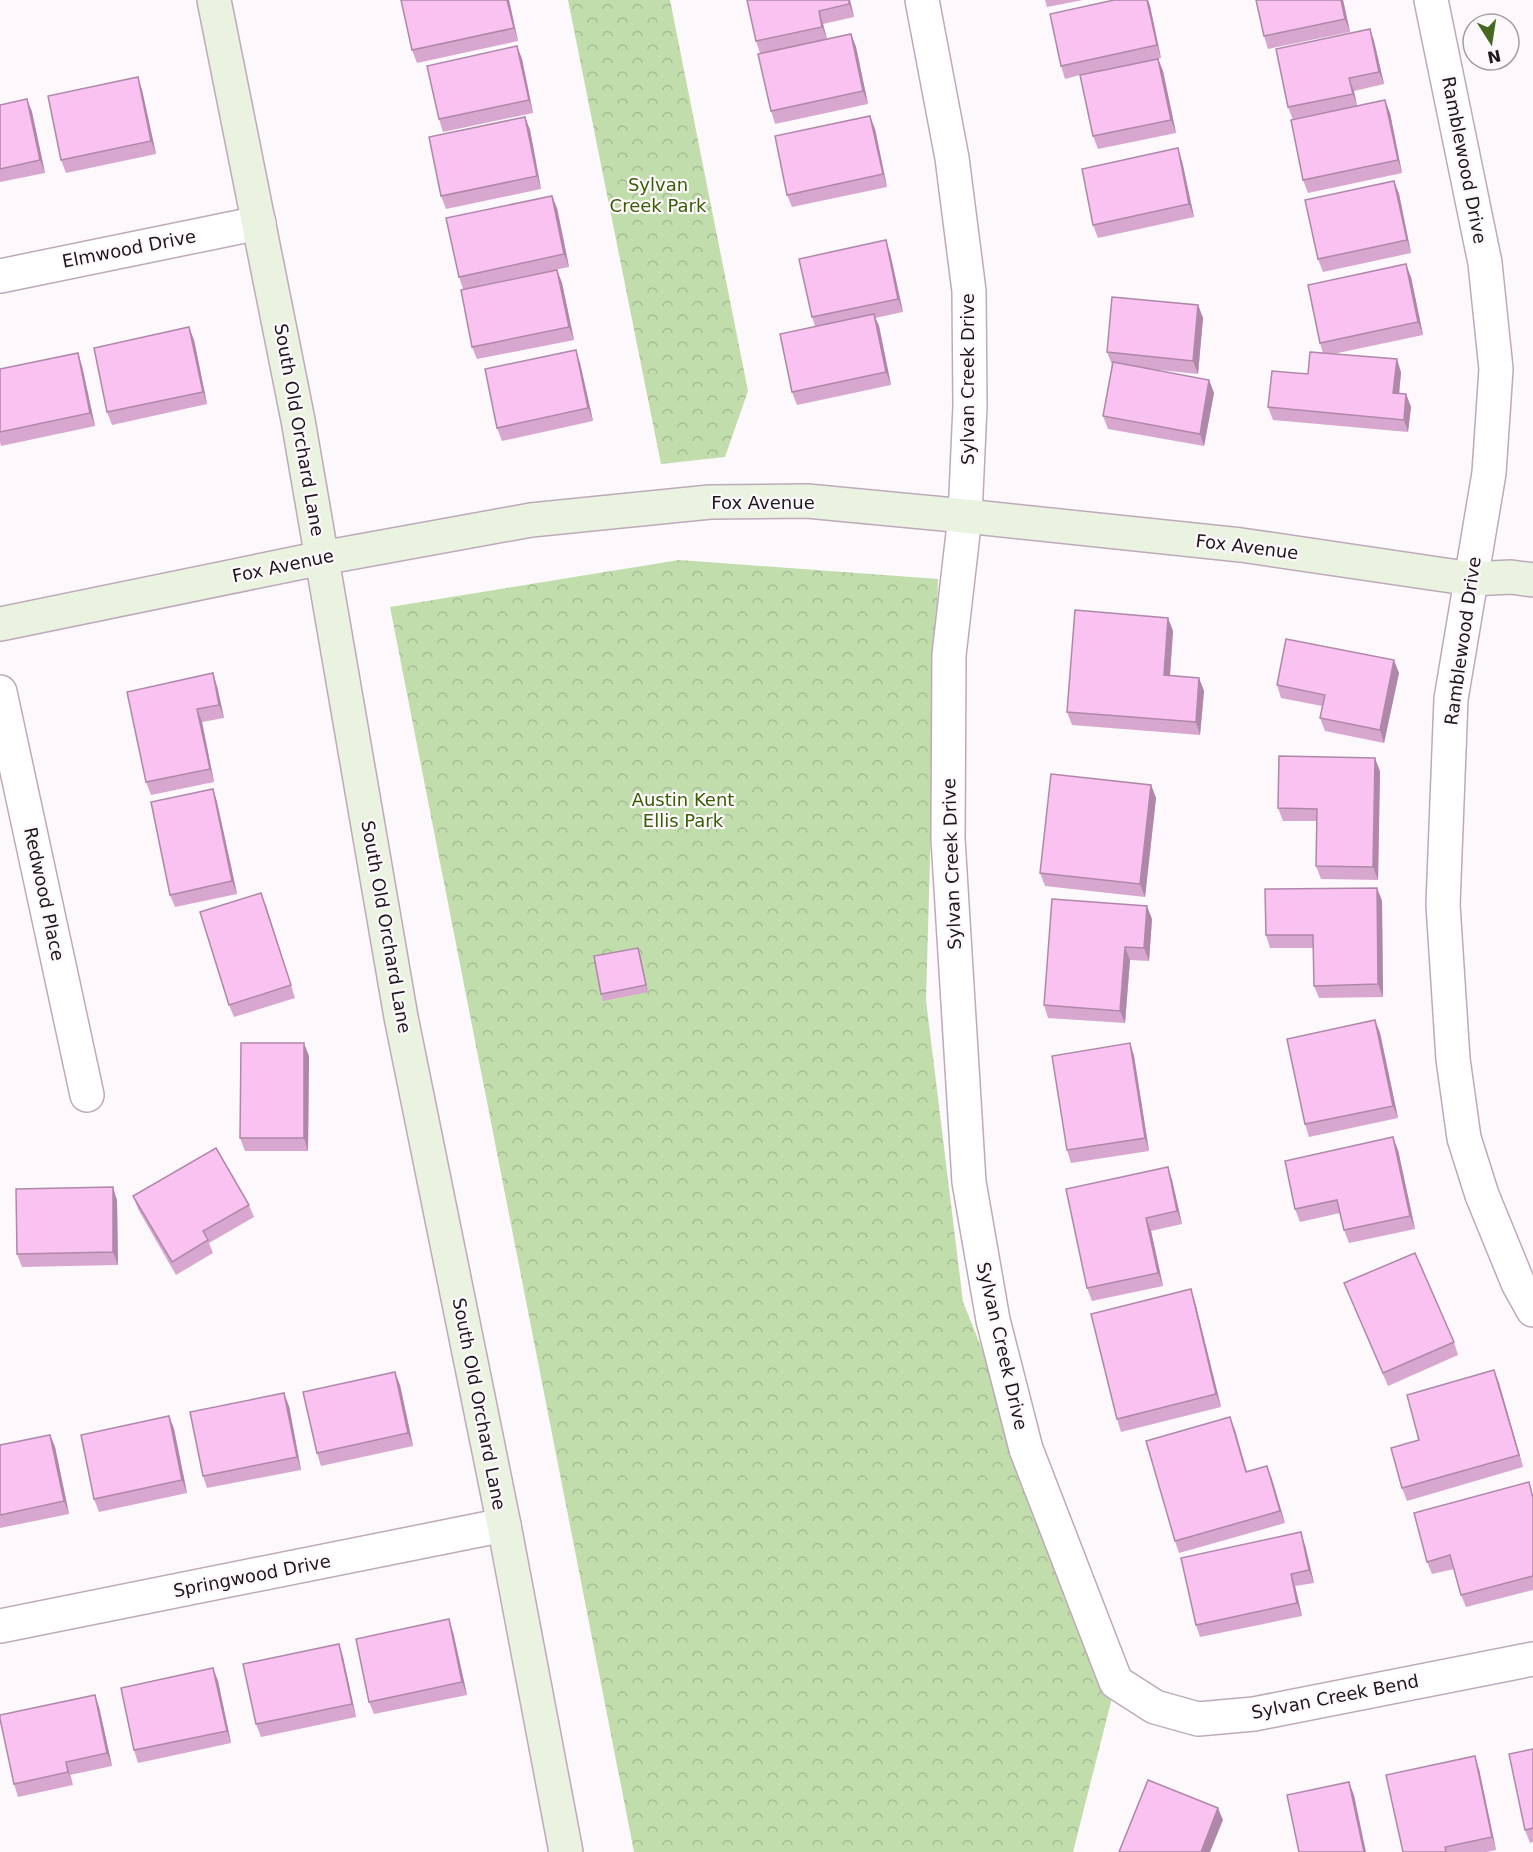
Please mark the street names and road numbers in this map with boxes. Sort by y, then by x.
street label: Ramblewood Drive [1438,74,1491,245]
street label: Elmwood Drive [60,225,198,272]
street label: Sylvan Creek Drive [957,293,978,465]
street label: South Old Orchard Lane [270,322,329,538]
street label: Fox Avenue [711,492,815,513]
street label: Fox Avenue [1194,530,1300,563]
street label: Fox Avenue [230,544,336,587]
street label: Ramblewood Drive [1440,555,1485,727]
street label: Sylvan Creek Drive [938,778,965,950]
street label: South Old Orchard Lane [357,819,416,1035]
street label: Redwood Place [20,825,69,963]
street label: Sylvan Creek Drive [973,1260,1032,1432]
street label: South Old Orchard Lane [449,1296,510,1512]
street label: Springwood Drive [171,1550,332,1601]
street label: Sylvan Creek Bend [1249,1670,1420,1723]

